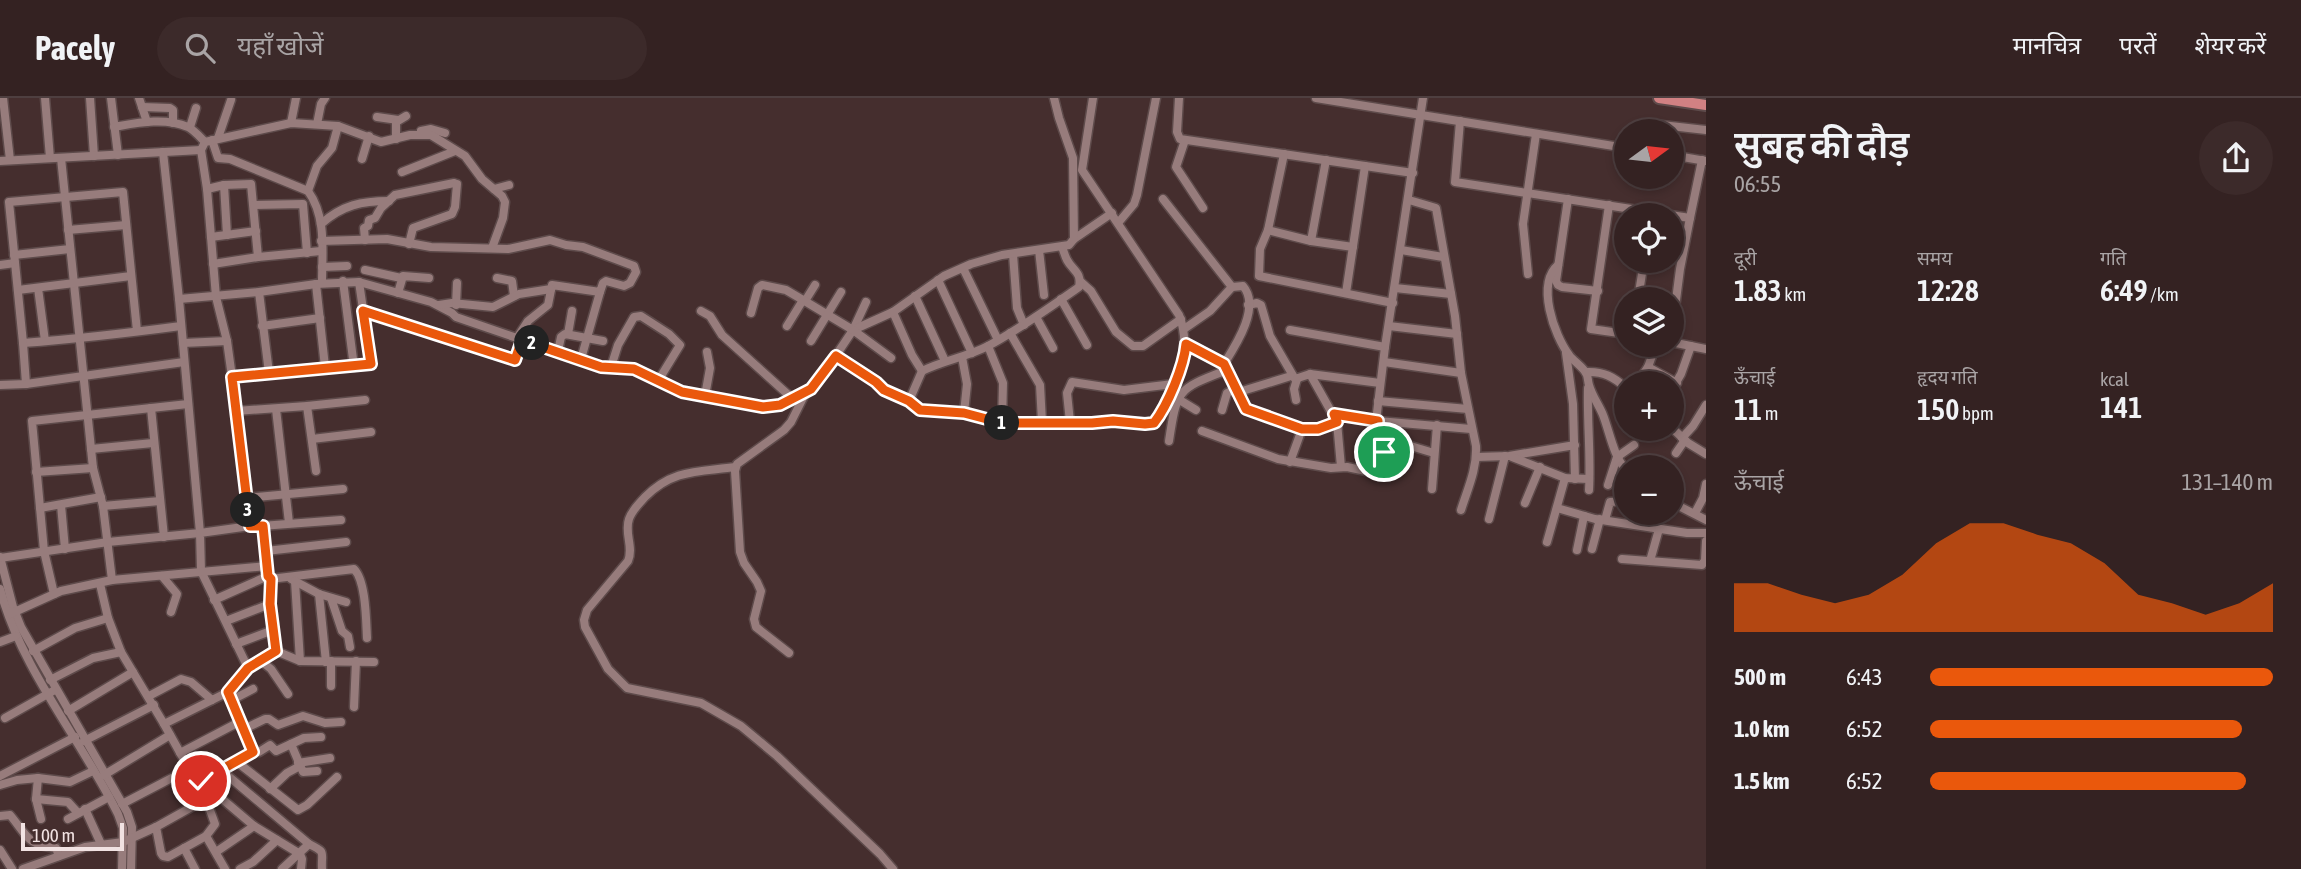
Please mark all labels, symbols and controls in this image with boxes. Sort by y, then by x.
search box [157,17,647,80]
text: Pacely [35,29,115,67]
icon: search [181,29,219,67]
text: यहाँ खोजें [237,31,324,61]
text: मानचित्र [2013,32,2081,59]
text: परतें [2119,32,2156,59]
text: शेयर करें [2194,32,2266,59]
north arrow [1614,119,1684,189]
map controls [1614,119,1684,525]
button: share [2199,121,2273,195]
text: सुबह की दौड़ [1734,123,1910,166]
text: 06:55 [1734,171,1781,197]
button: locate [1614,203,1684,273]
text: दूरी [1734,247,1757,269]
text: समय [1917,247,1952,269]
text: गति [2100,247,2126,269]
text: 1.83 [1734,273,1782,307]
text: 12:28 [1917,273,1979,307]
text: 6:49 [2100,273,2148,307]
text: km [1782,283,1806,305]
text: /km [2148,283,2179,305]
button: layers [1614,287,1684,357]
pin: 2 [514,326,550,360]
text: 2 [527,331,536,353]
text: ऊँचाई [1734,366,1775,388]
text: हृदय गति [1917,366,1978,388]
text: kcal [2100,368,2129,390]
button: + [1614,371,1684,441]
text: 141 [2100,390,2142,424]
text: 11 [1734,392,1762,426]
text: 150 [1917,392,1959,426]
text: m [1762,402,1779,424]
text: bpm [1959,402,1994,424]
pin: 1 [984,406,1020,440]
text: 1 [997,411,1006,433]
pin [1354,422,1414,482]
icon: arrive [1365,433,1403,471]
button: − [1614,455,1684,525]
text: ऊँचाई [1734,469,1784,495]
text: 131–140 m [2182,469,2273,495]
pin: 3 [230,492,266,528]
text: 3 [243,498,252,520]
text: 500 m [1734,664,1786,690]
text: 6:43 [1846,664,1883,690]
text: 1.0 km [1734,716,1790,742]
text: 6:52 [1846,716,1883,742]
pin [171,751,231,811]
icon: check [182,762,220,800]
text: 1.5 km [1734,768,1790,794]
text: 6:52 [1846,768,1883,794]
scale bar [21,820,124,852]
text: 100 m [32,824,75,846]

